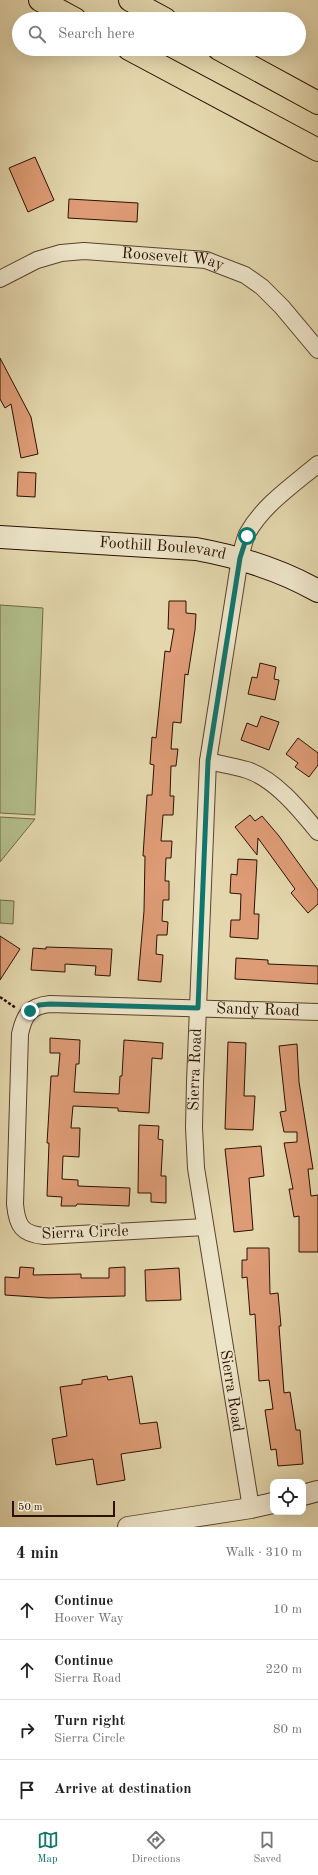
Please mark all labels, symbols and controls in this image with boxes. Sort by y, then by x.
search box [12,12,306,56]
icon: search [26,23,48,45]
text: Search here [58,27,135,42]
street label: Roosevelt Way [121,246,227,274]
route start [238,527,256,545]
street label: Foothill Boulevard [99,535,228,563]
street label: Sandy Road [216,1001,300,1019]
route end [21,1002,39,1020]
street label: Sierra Road [186,1028,205,1111]
street label: Sierra Circle [41,1223,129,1243]
street label: Sierra Road [217,1349,245,1433]
map controls [270,1479,306,1515]
button: locate [270,1479,306,1515]
scale bar [12,1499,115,1518]
text: 50 m [18,1502,43,1513]
text: 4 min [16,1545,59,1562]
text: Walk · 310 m [225,1546,302,1559]
text: Continue [54,1594,113,1609]
icon: ahead [16,1599,38,1621]
text: 10 m [273,1603,302,1616]
text: Hoover Way [54,1612,124,1625]
text: Continue [54,1654,113,1669]
icon: ahead [16,1659,38,1681]
text: 220 m [265,1663,302,1676]
text: Sierra Road [54,1672,121,1685]
text: Turn right [54,1714,125,1729]
icon: right [16,1719,38,1741]
text: 80 m [273,1723,302,1736]
text: Sierra Circle [54,1732,125,1745]
icon: arrive [16,1779,38,1801]
text: Arrive at destination [54,1782,192,1797]
tab: Map [37,1829,59,1867]
tab: Directions [132,1829,180,1867]
tab: Saved [253,1829,281,1867]

